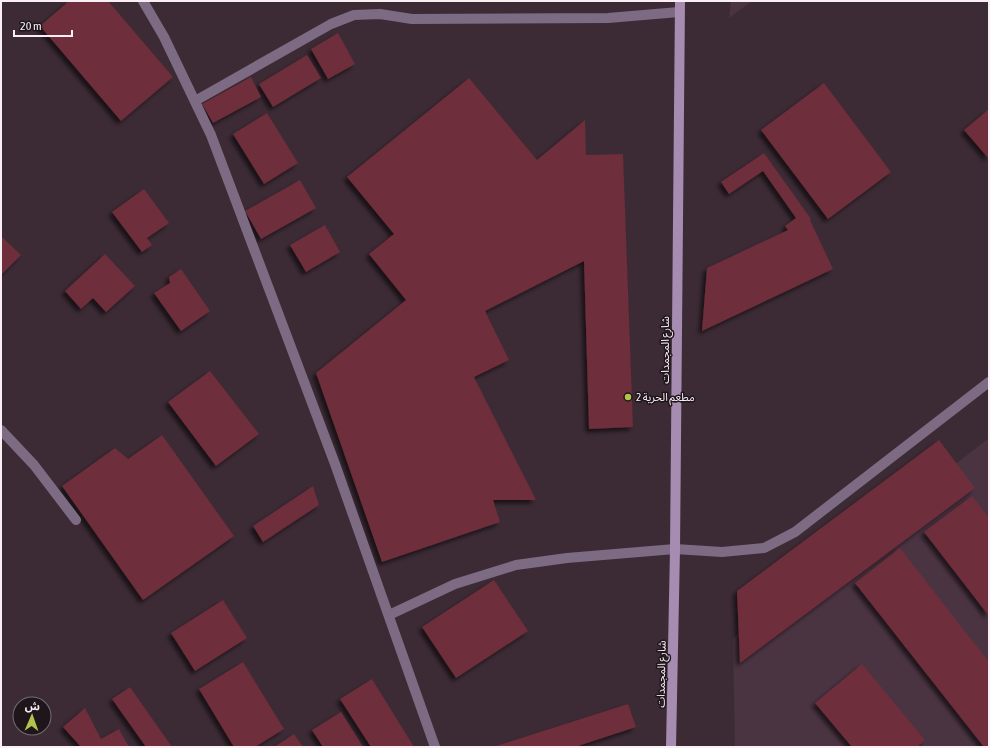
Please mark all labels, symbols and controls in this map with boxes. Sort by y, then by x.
scale bar [14,12,72,38]
text: 20 m [20,19,42,33]
street label: شارع المجمدات [659,316,673,384]
place label: مطعم الحرية 2 [636,391,695,406]
marker: مطعم الحرية 2 [623,392,633,402]
street label: شارع المجمدات [654,640,670,708]
north arrow [12,696,52,736]
text: ش [25,700,40,713]

